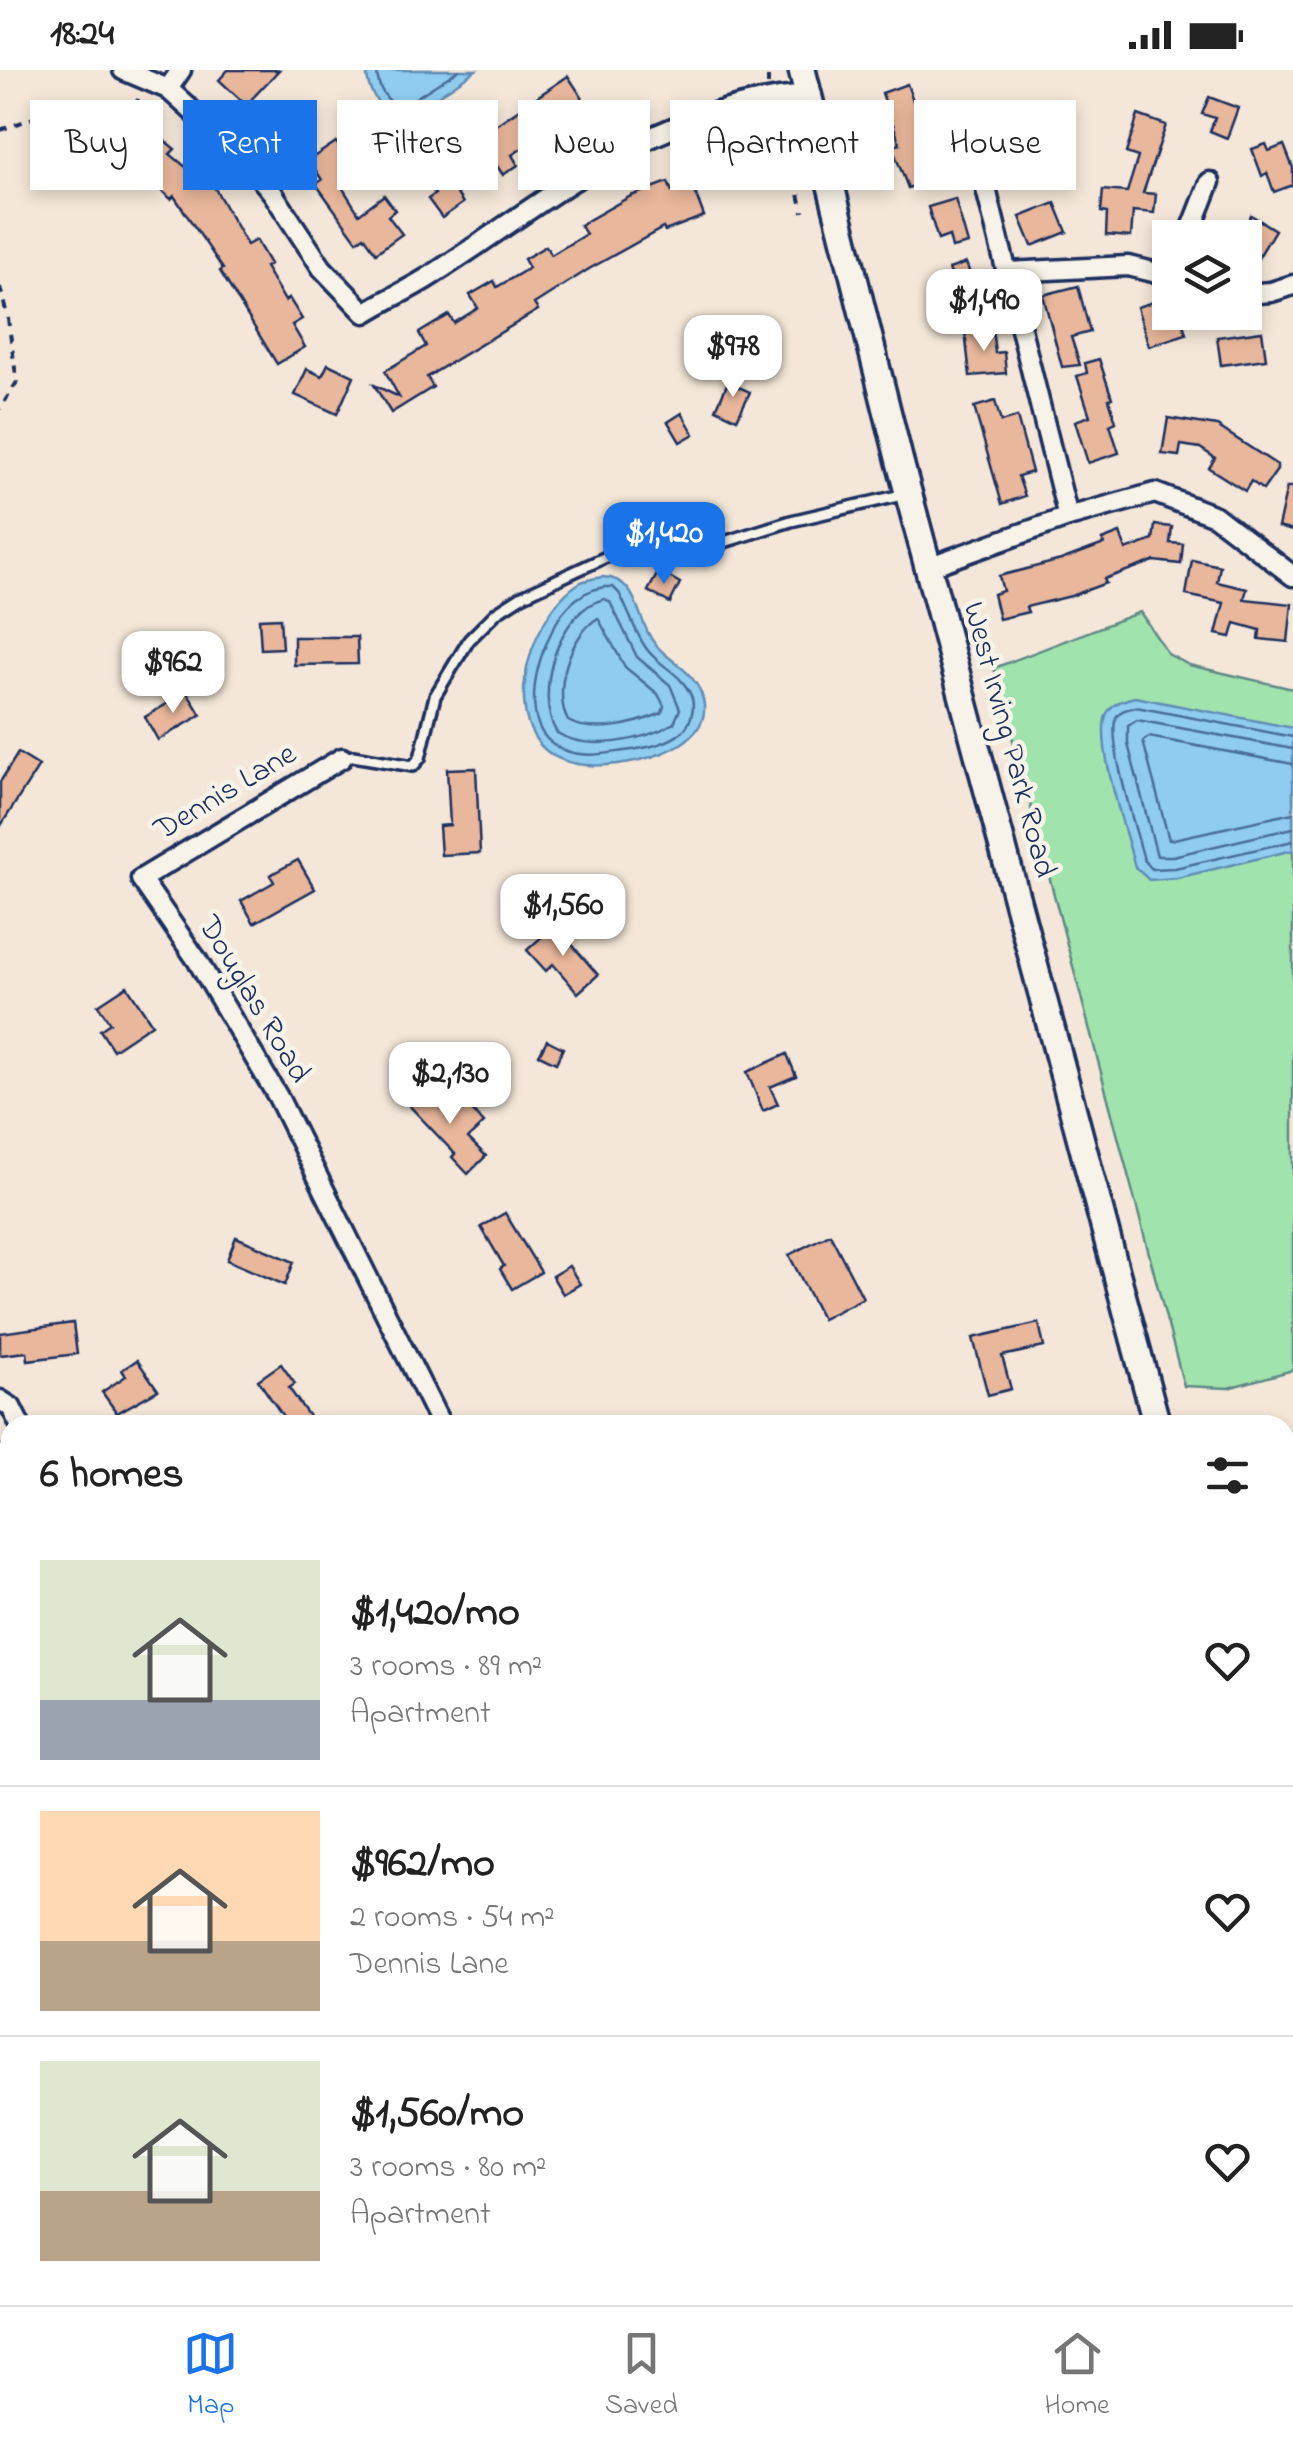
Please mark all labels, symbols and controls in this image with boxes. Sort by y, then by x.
text: 18:24 [50,7,114,63]
chip: Buy [30,100,163,190]
chip: Rent [183,100,317,190]
chip: Filters [337,100,498,190]
chip: New [518,100,650,190]
chip: Apartment [670,100,894,190]
chip: House [914,100,1076,190]
map controls [1152,220,1262,330]
button: layers [1152,220,1262,330]
pin: $1,490 [903,269,1065,354]
text: $1,490 [948,278,1020,325]
pin: $978 [674,315,792,400]
text: $978 [706,324,760,371]
pin: $1,420 [583,502,745,587]
text: $1,420 [625,511,703,558]
street label: West Irving Park Road [949,597,1067,883]
pin: $962 [114,631,232,716]
text: $962 [144,640,202,687]
street label: Dennis Lane [145,732,307,855]
pin: $1,560 [482,874,644,959]
text: $1,560 [522,883,604,930]
street label: Douglas Road [184,906,322,1093]
pin: $2,130 [369,1042,531,1127]
text: $2,130 [411,1051,489,1098]
text: 6 homes [40,1445,184,1506]
icon: filters [1200,1448,1255,1503]
text: $1,420/mo [350,1583,520,1644]
icon: home [120,1600,240,1720]
icon: heart [1200,1633,1255,1688]
text: 3 rooms · 89 m² [350,1644,542,1691]
text: Apartment [350,1691,491,1738]
text: $962/mo [350,1834,495,1895]
icon: home [120,1851,240,1971]
icon: heart [1200,1884,1255,1939]
text: 2 rooms · 54 m² [350,1895,555,1942]
text: Dennis Lane [350,1942,509,1989]
text: $1,560/mo [350,2084,524,2145]
icon: home [120,2101,240,2221]
icon: heart [1200,2134,1255,2189]
text: 3 rooms · 80 m² [350,2145,547,2192]
text: Apartment [350,2192,491,2239]
tab: Map [183,2326,238,2427]
tab: Saved [605,2326,678,2427]
tab: Home [1045,2326,1110,2427]

